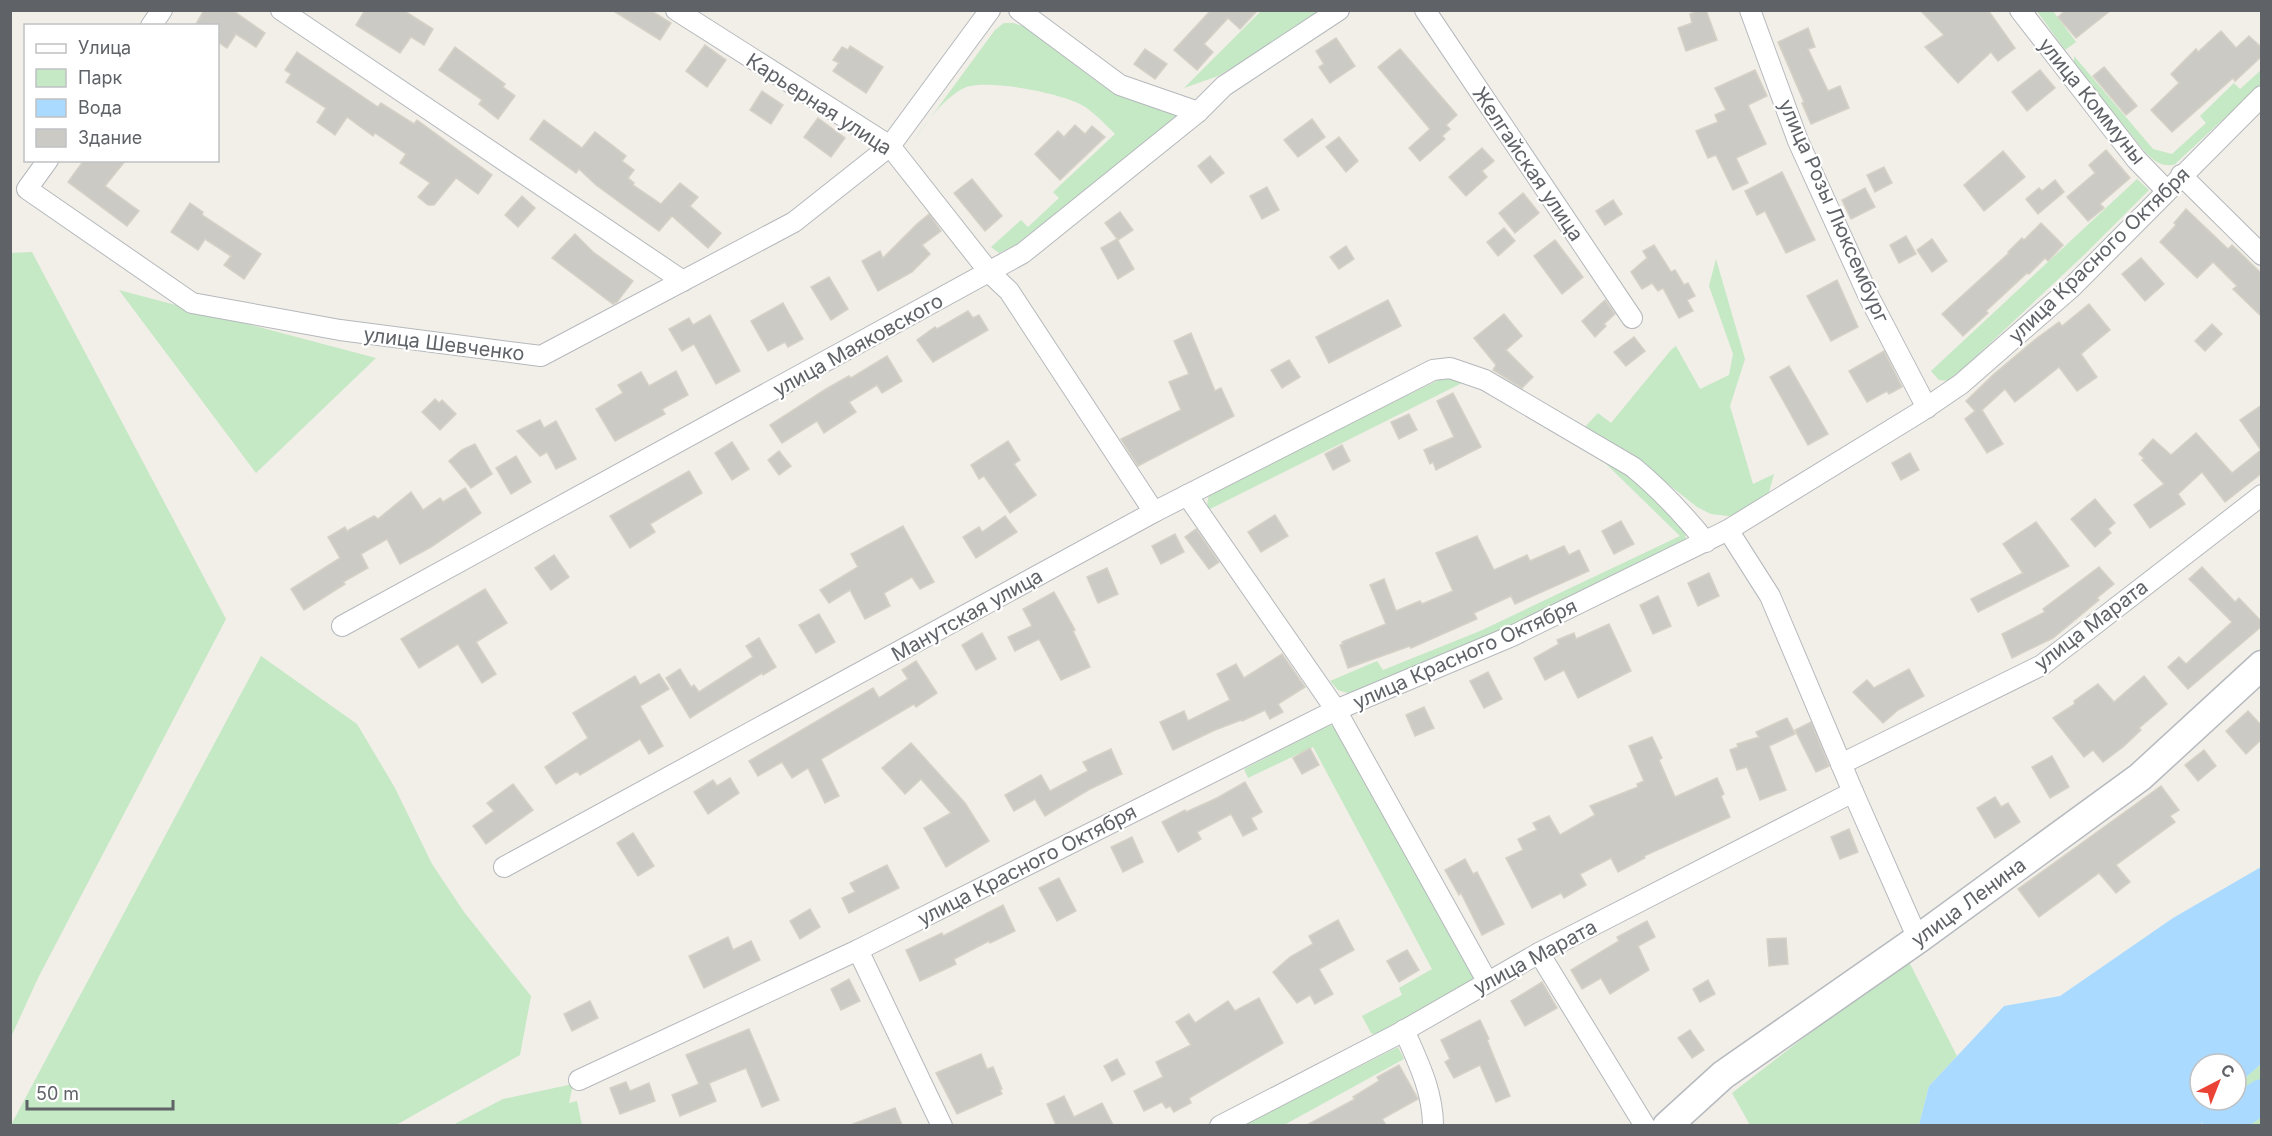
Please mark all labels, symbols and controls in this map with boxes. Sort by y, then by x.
legend [24,24,219,162]
street label: улица Коммуны [2034,33,2150,169]
text: Улица [78,37,131,58]
street label: Карьерная улица [742,48,896,160]
text: Парк [78,67,123,88]
street label: Желгайская улица [1468,82,1588,246]
street label: улица Розы Люксембург [1774,96,1894,327]
text: Вода [78,97,122,118]
text: Здание [78,127,142,148]
street label: улица Красного Октября [2003,162,2195,348]
street label: улица Маяковского [769,288,947,402]
street label: улица Шевченко [362,322,526,366]
street label: Манутская улица [887,564,1047,666]
street label: улица Марата [2029,574,2153,676]
street label: улица Красного Октября [1349,594,1581,714]
street label: улица Красного Октября [914,799,1140,931]
street label: улица Ленина [1907,852,2030,952]
street label: улица Марата [1469,914,1601,1000]
north arrow [2188,1052,2248,1112]
text: С [2217,1059,2239,1082]
scale bar [27,1073,172,1111]
text: 50 m [36,1083,79,1104]

